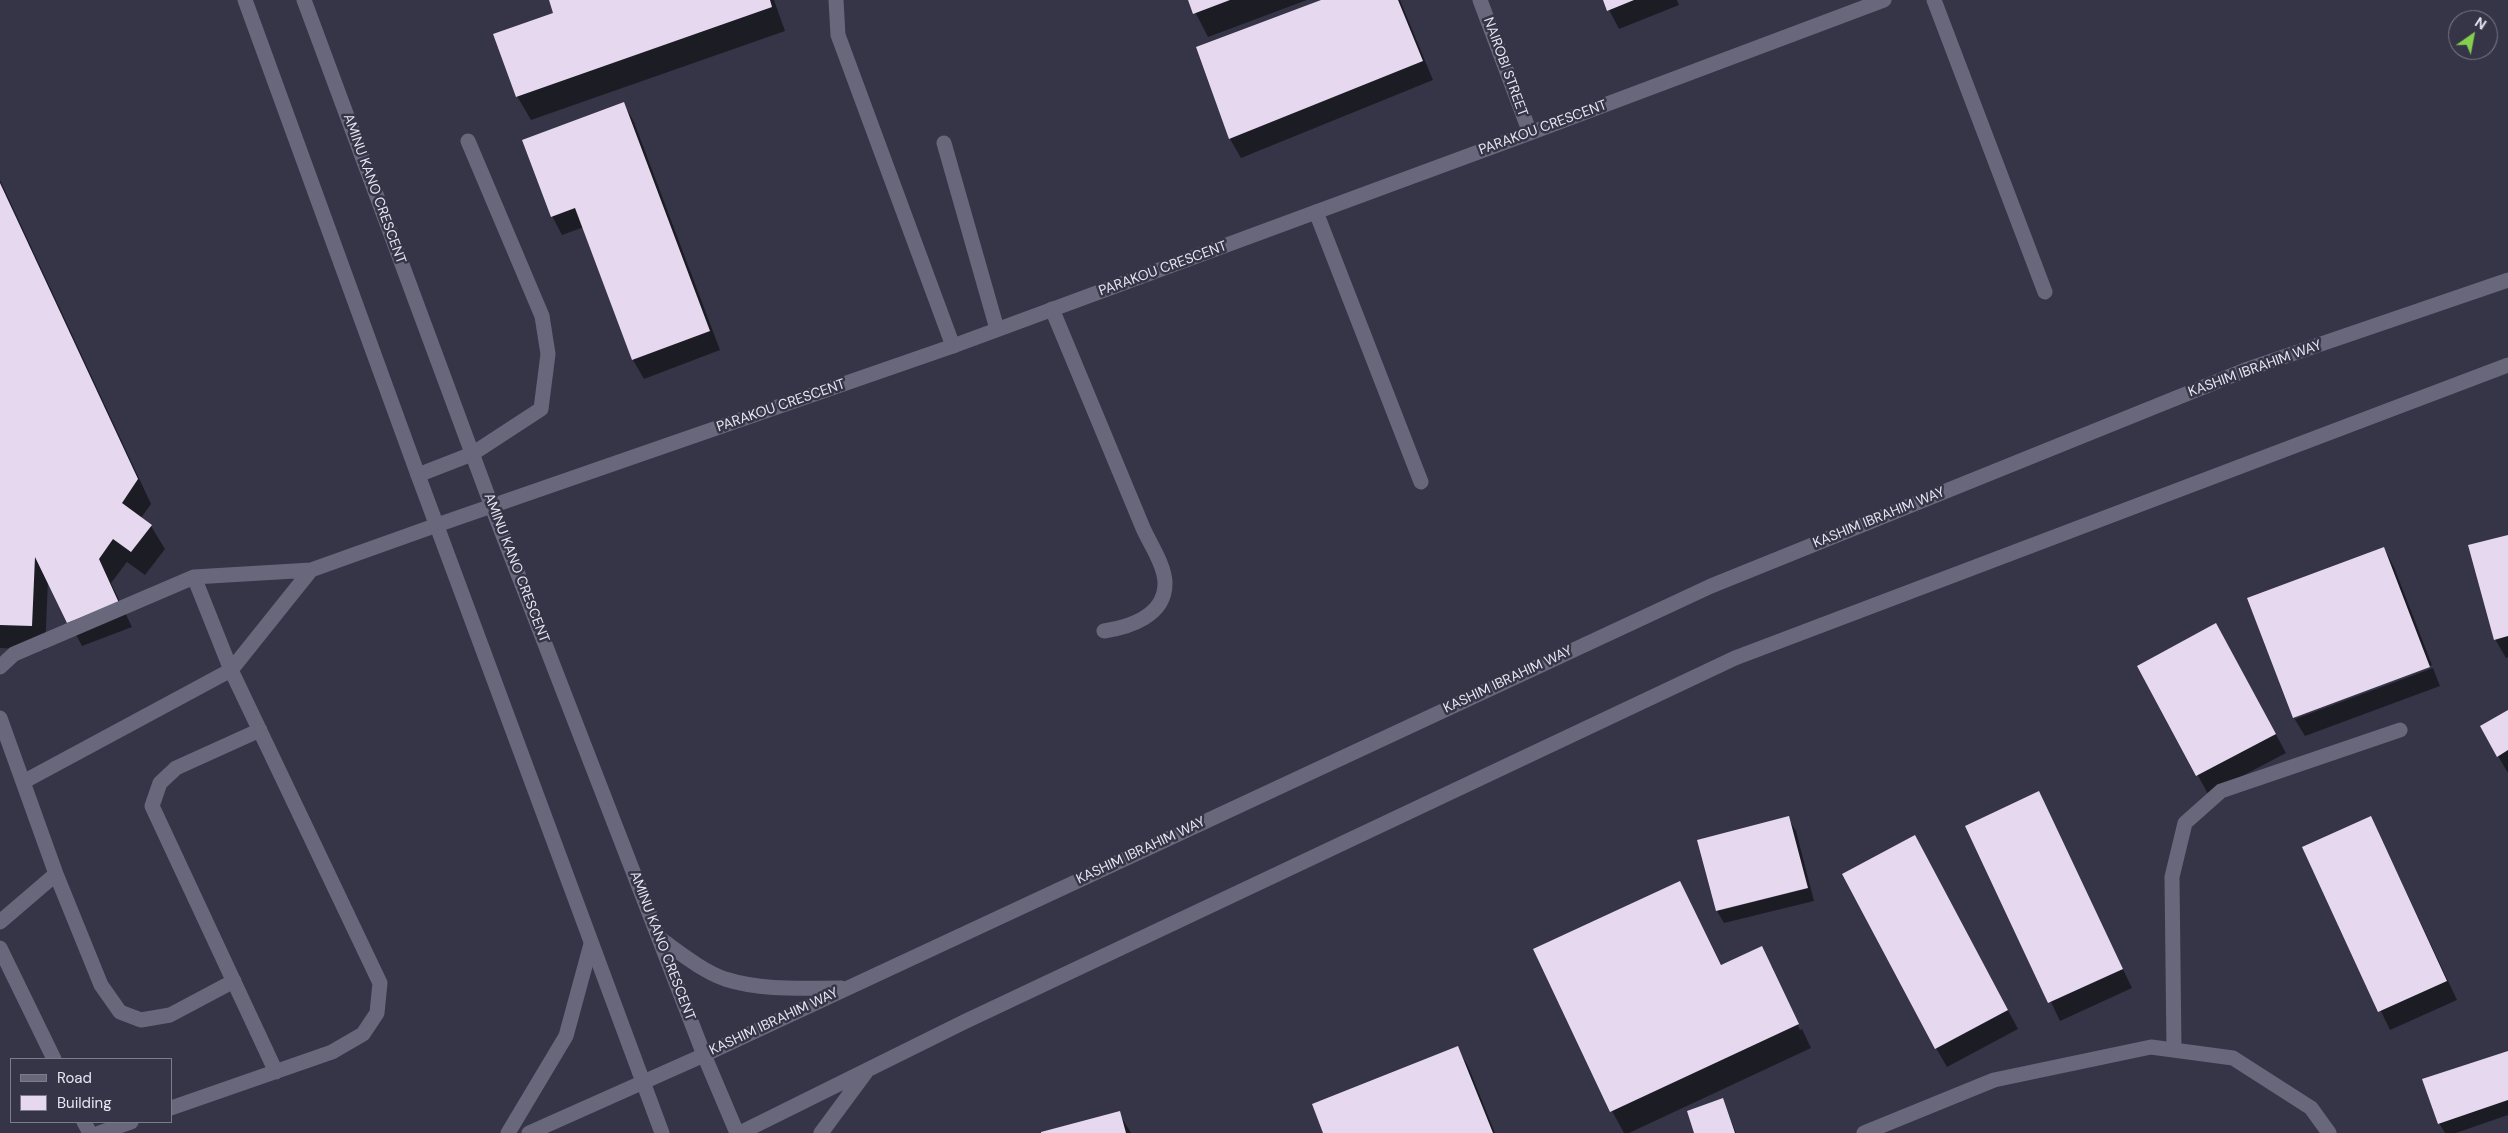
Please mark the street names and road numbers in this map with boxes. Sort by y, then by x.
street label: NAIROBI STREET [1479,15,1531,119]
street label: PARAKOU CRESCENT [1477,97,1609,159]
street label: AMINU KANO CRESCENT [339,112,409,266]
street label: PARAKOU CRESCENT [1097,238,1229,300]
street label: KASHIM IBRAHIM WAY [2186,337,2324,401]
street label: PARAKOU CRESCENT [714,376,848,436]
street label: KASHIM IBRAHIM WAY [1811,484,1947,552]
street label: AMINU KANO CRESCENT [480,491,552,645]
street label: KASHIM IBRAHIM WAY [1441,643,1575,717]
street label: KASHIM IBRAHIM WAY [1074,814,1208,888]
street label: AMINU KANO CRESCENT [626,869,698,1023]
street label: KASHIM IBRAHIM WAY [707,985,841,1059]

